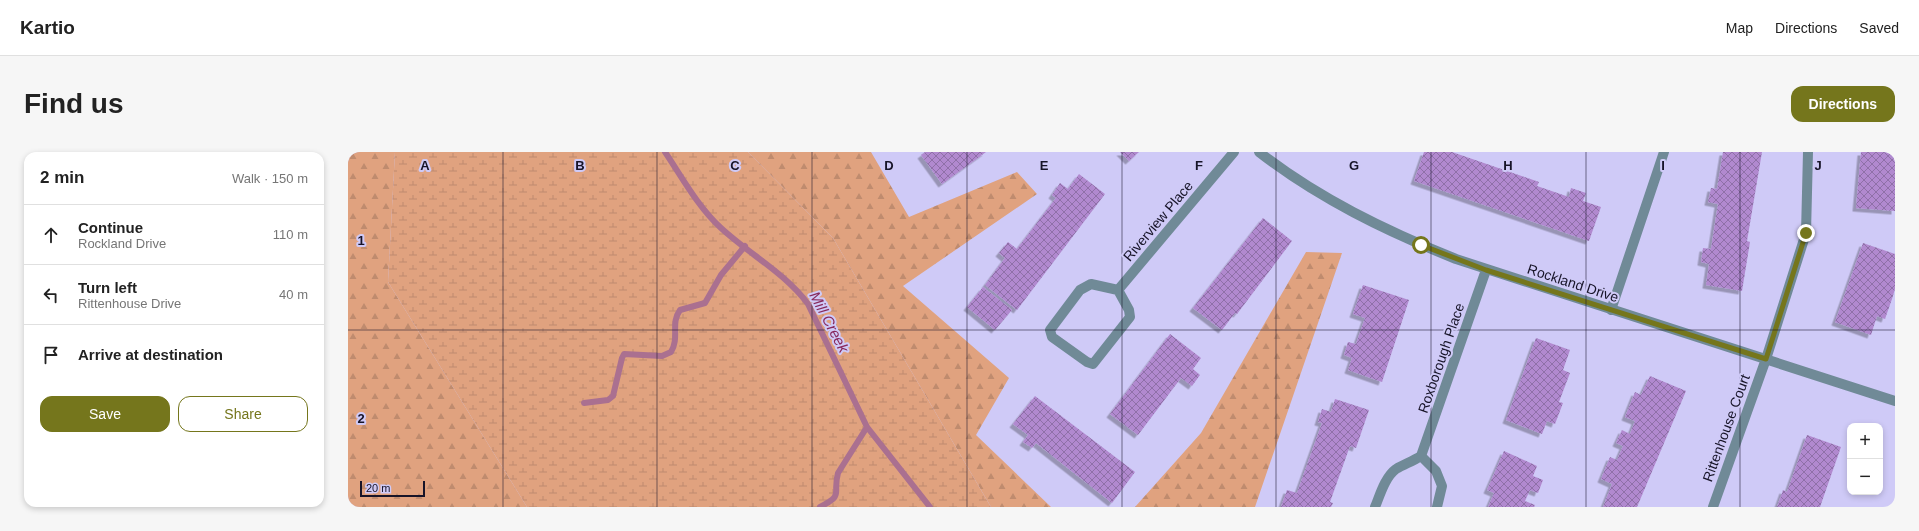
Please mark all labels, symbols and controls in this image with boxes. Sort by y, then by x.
text: Kartio [20,17,75,38]
text: Map [1726,20,1753,36]
text: Directions [1775,20,1837,36]
text: Saved [1859,20,1899,36]
button: Directions [1791,86,1895,122]
text: Find us [24,88,124,119]
text: A [420,158,430,173]
text: B [575,158,585,173]
text: C [730,158,740,173]
text: D [884,158,894,173]
text: E [1040,158,1049,173]
text: F [1195,158,1203,173]
text: G [1349,158,1359,173]
text: H [1503,158,1513,173]
text: I [1661,158,1665,173]
text: J [1814,158,1822,173]
text: 2 min [40,168,84,187]
text: Walk · 150 m [232,171,308,186]
street label: Riverview Place [1120,178,1196,264]
text: Continue [78,219,143,236]
icon: ahead [40,224,62,246]
route end [1797,224,1815,242]
text: 110 m [273,227,308,242]
text: 1 [357,233,365,248]
text: Rockland Drive [78,236,166,251]
route start [1412,236,1430,254]
street label: Rockland Drive [1525,261,1621,305]
text: Turn left [78,279,137,296]
icon: left [40,284,62,306]
text: 40 m [279,287,308,302]
water label: Mill Creek [806,288,853,357]
text: Rittenhouse Drive [78,296,181,311]
street label: Roxborough Place [1415,301,1467,415]
icon: arrive [40,344,62,366]
text: Arrive at destination [78,346,223,363]
street label: Rittenhouse Court [1699,372,1753,484]
button: Save [40,396,170,432]
button: Share [178,396,308,432]
text: 2 [357,411,365,426]
map controls [1847,423,1883,495]
button: + [1847,423,1883,459]
button: − [1847,459,1883,495]
scale bar [360,479,425,498]
text: 20 m [366,482,390,494]

